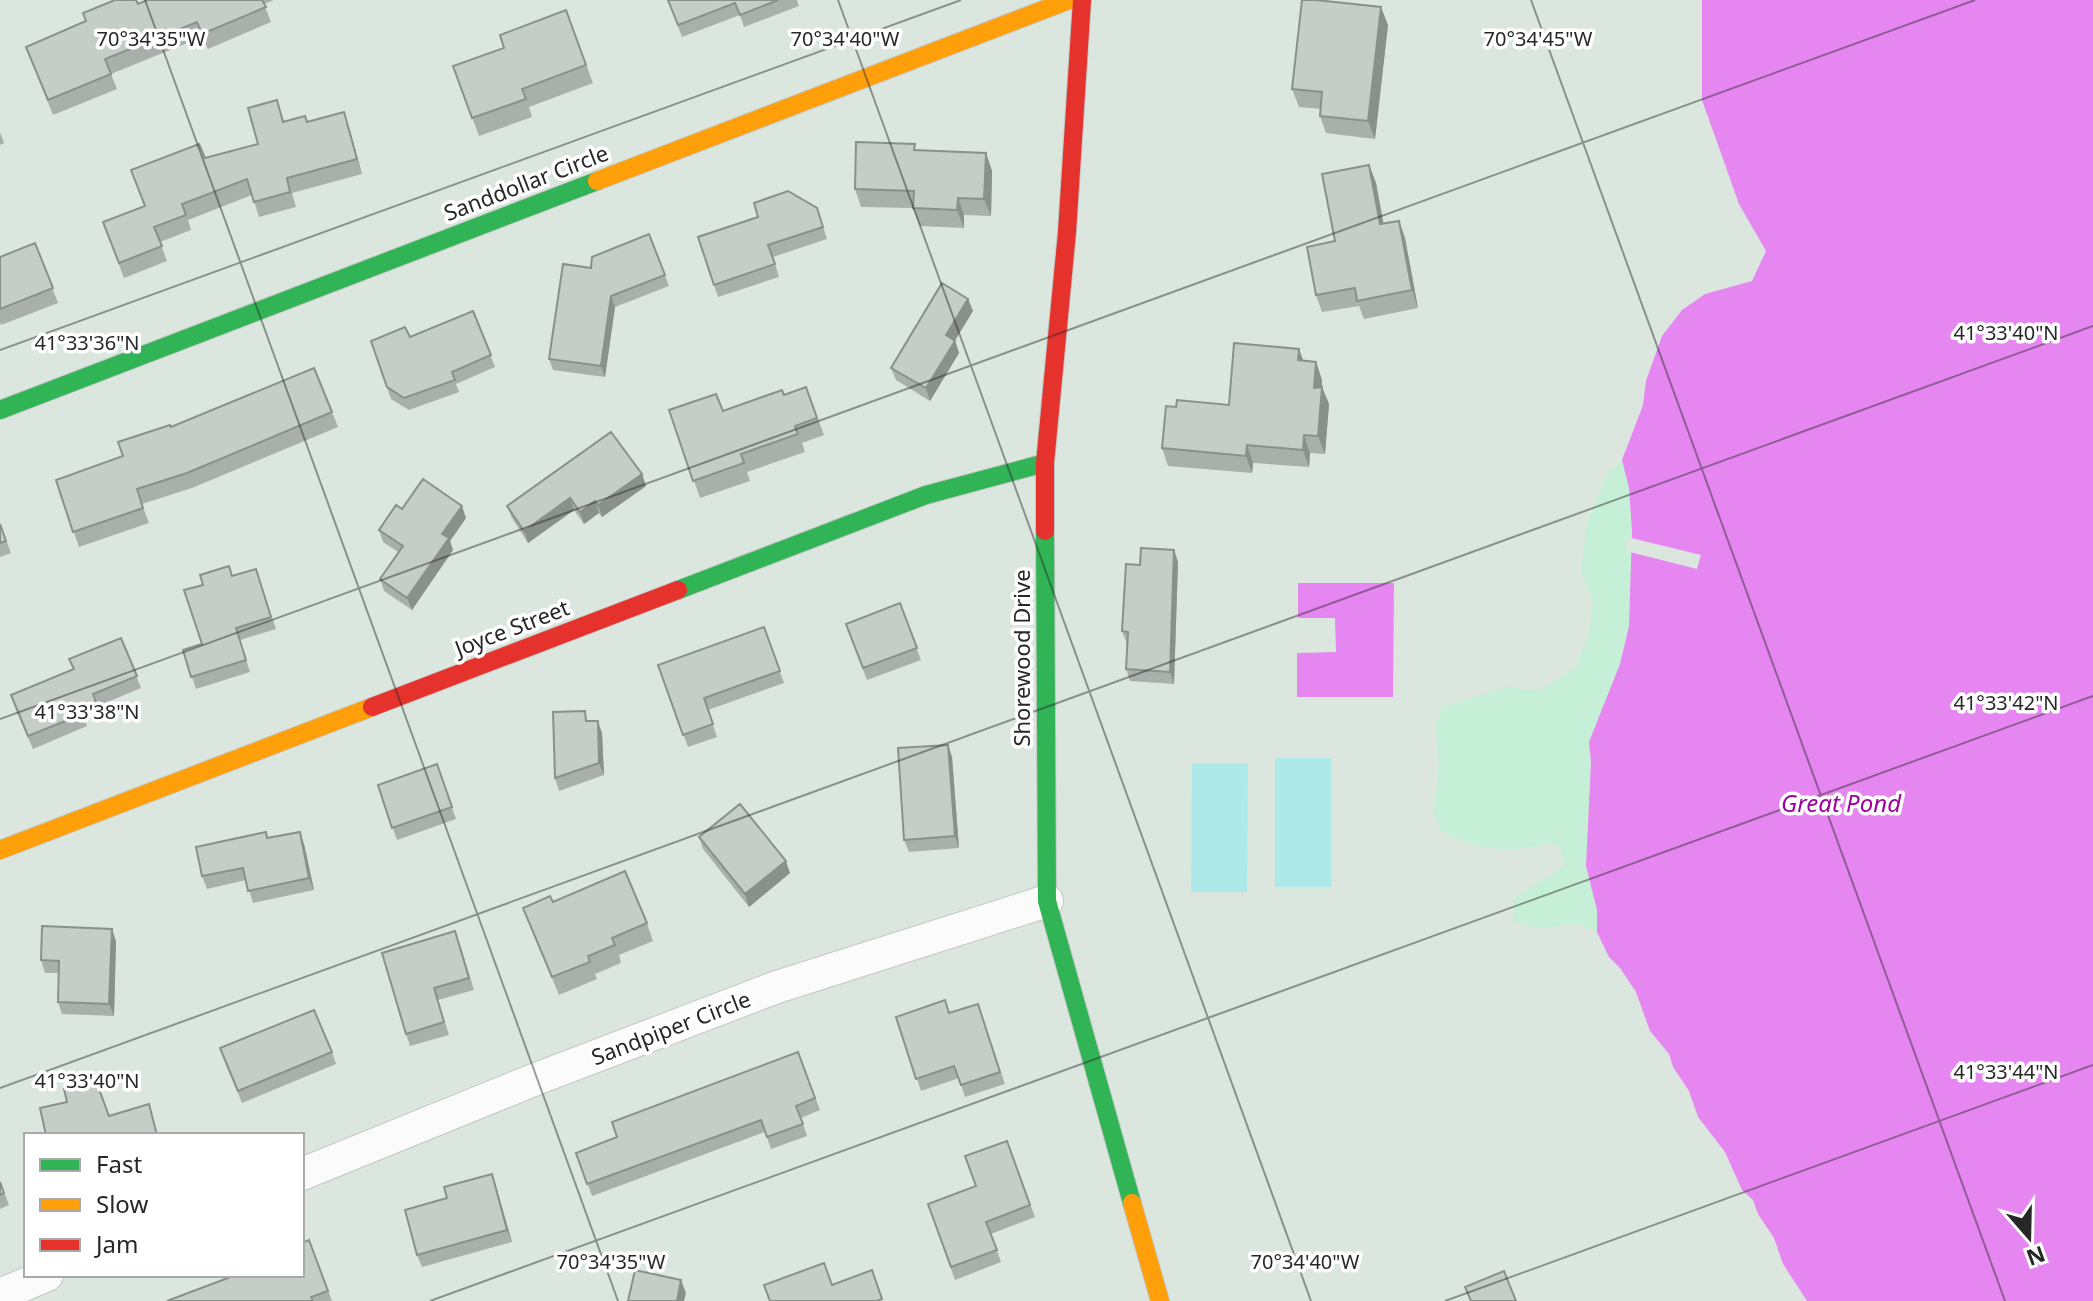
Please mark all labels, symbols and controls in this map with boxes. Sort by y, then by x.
text: 70°34'35"W [97,25,206,52]
text: 70°34'40"W [791,25,900,52]
text: 70°34'45"W [1484,25,1593,52]
street label: Sanddollar Circle [439,137,612,227]
text: 41°33'40"N [1953,319,2059,346]
text: 41°33'36"N [34,329,140,356]
street label: Shorewood Drive [1006,569,1036,747]
street label: Joyce Street [448,592,573,663]
text: 41°33'42"N [1953,689,2059,716]
text: 41°33'38"N [34,698,140,725]
water label: Great Pond [1781,786,1902,819]
street label: Sandpiper Circle [587,983,755,1071]
text: 41°33'44"N [1953,1058,2059,1085]
text: 41°33'40"N [34,1067,140,1094]
legend [24,1133,304,1277]
text: Fast [96,1147,142,1180]
text: Slow [96,1187,148,1220]
north arrow [1989,1197,2069,1277]
text: Jam [94,1227,138,1260]
text: N [2023,1240,2050,1274]
text: 70°34'35"W [557,1248,666,1275]
text: 70°34'40"W [1251,1248,1360,1275]

